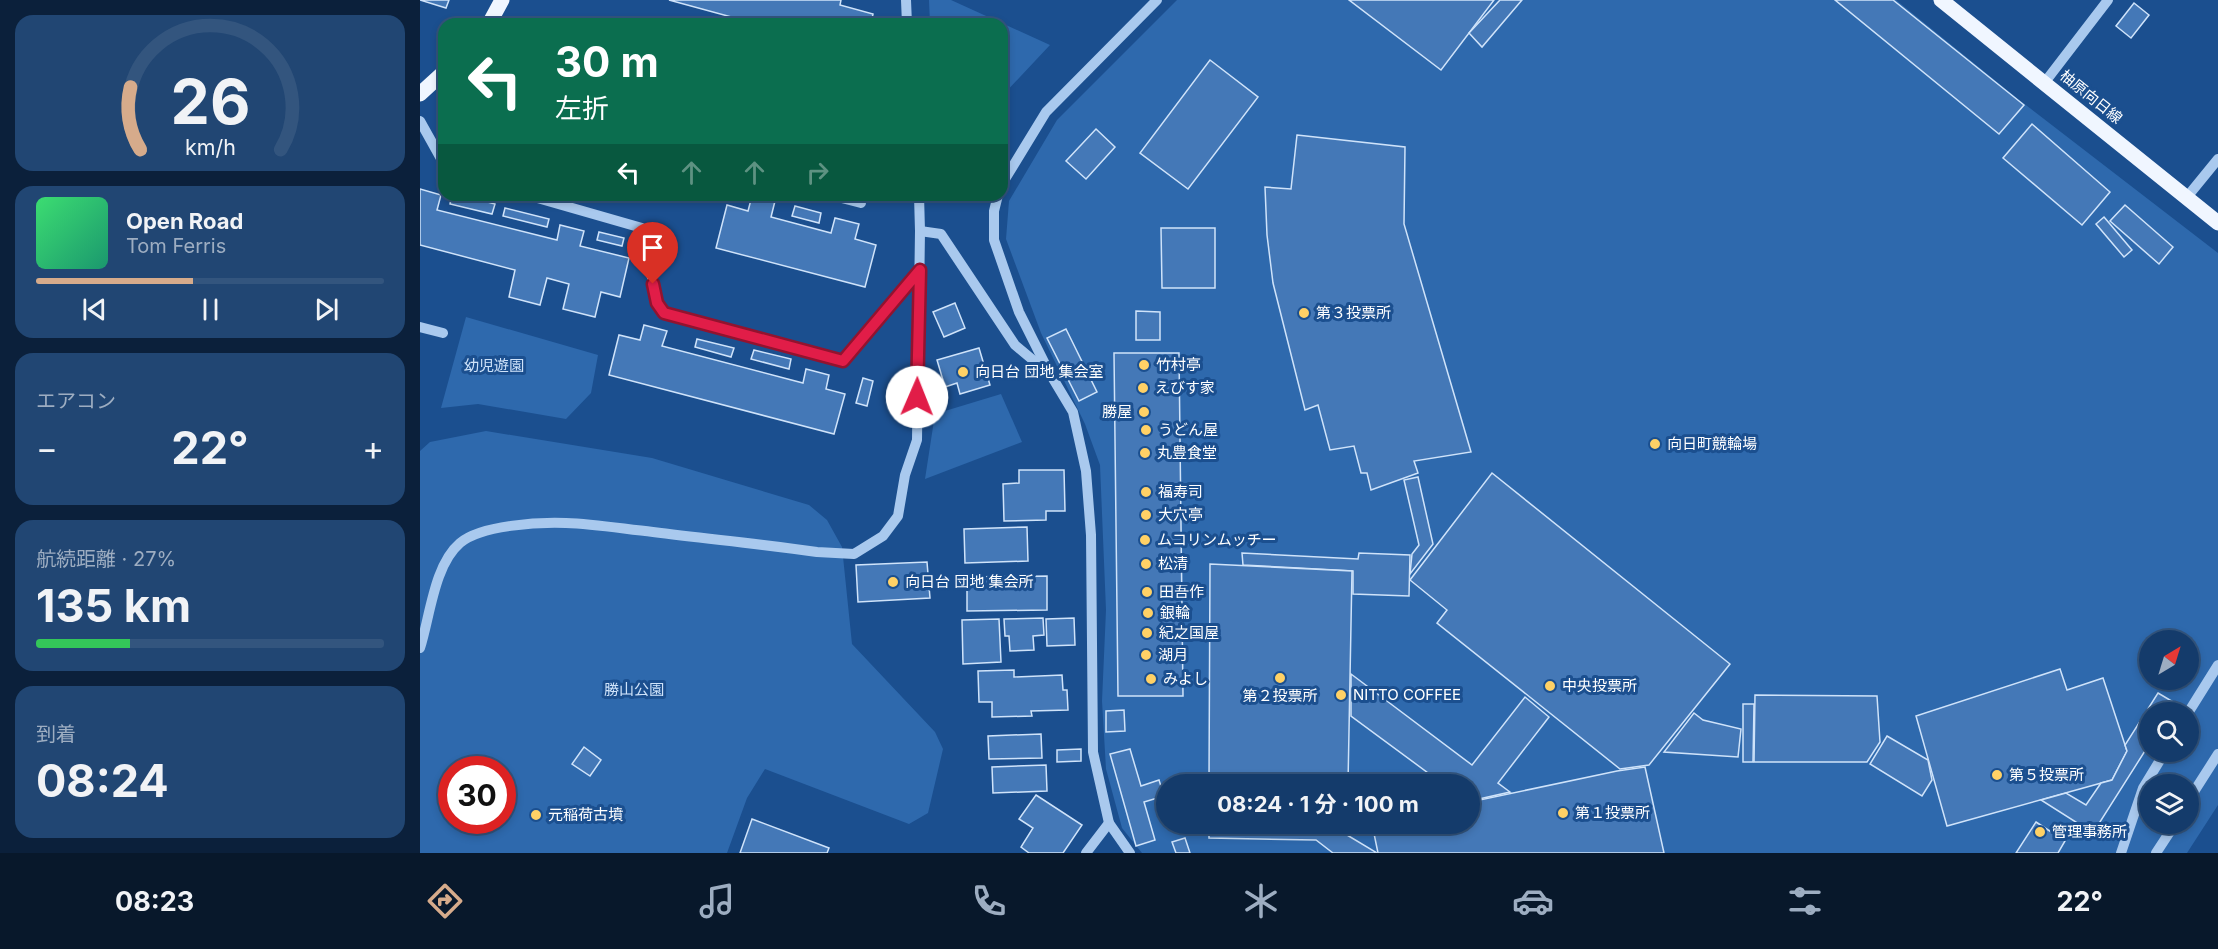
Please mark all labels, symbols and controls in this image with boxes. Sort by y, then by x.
text: 30 m [555,36,659,87]
icon: left [456,42,534,120]
text: 26 [170,64,250,139]
street label: 柚原向日線 [2056,66,2126,128]
text: 左折 [555,92,609,125]
text: km/h [185,134,235,160]
icon: left [612,156,645,189]
icon: ahead [675,156,708,189]
icon: ahead [738,156,771,189]
icon: right [801,156,834,189]
text: Open Road [126,208,243,234]
pin [627,222,678,284]
icon: arrive [636,231,669,264]
text: Tom Ferris [126,234,226,258]
icon: previous [78,293,111,326]
icon: pause [194,293,227,326]
icon: next [310,293,343,326]
place label: 第３投票所 [1316,303,1391,322]
marker: 第３投票所 [1297,306,1311,320]
place label: 竹村亭 [1156,355,1201,374]
park label: 幼児遊園 [464,356,524,375]
marker: 竹村亭 [1137,358,1151,372]
place label: 向日台 団地 集会室 [975,362,1103,381]
position arrow [885,365,949,429]
marker: 向日台 団地 集会室 [956,365,970,379]
place label: えびす家 [1155,378,1215,397]
marker: えびす家 [1136,381,1150,395]
text: エアコン [36,389,116,413]
place label: 勝屋 [1102,402,1132,421]
marker: 勝屋 [1137,405,1151,419]
text: 22° [171,420,249,475]
place label: うどん屋 [1158,420,1218,439]
marker: うどん屋 [1139,423,1153,437]
text: − [36,428,58,468]
text: + [362,428,384,468]
place label: 向日町競輪場 [1667,434,1757,453]
marker: 向日町競輪場 [1648,437,1662,451]
place label: 丸豊食堂 [1157,443,1217,462]
marker: 丸豊食堂 [1138,446,1152,460]
place label: 福寿司 [1158,482,1203,501]
marker: 福寿司 [1139,485,1153,499]
place label: 大穴亭 [1158,505,1203,524]
marker: 大穴亭 [1139,508,1153,522]
place label: ムコリンムッチー [1157,530,1277,549]
marker: ムコリンムッチー [1138,533,1152,547]
text: 航続距離 · 27% [36,547,176,571]
place label: 松清 [1158,554,1188,573]
marker: 松清 [1139,557,1153,571]
place label: 向日台 団地 集会所 [905,572,1033,591]
marker: 向日台 団地 集会所 [886,575,900,589]
text: 135 km [36,578,191,633]
place label: 田吾作 [1159,582,1204,601]
marker: 田吾作 [1140,585,1154,599]
place label: 銀輪 [1160,603,1190,622]
marker: 銀輪 [1141,606,1155,620]
place label: 紀之国屋 [1159,623,1219,642]
marker: 紀之国屋 [1140,626,1154,640]
north arrow [2139,630,2199,690]
map controls [2139,630,2199,834]
place label: 湖月 [1158,645,1188,664]
marker: 湖月 [1139,648,1153,662]
place label: みよし [1163,669,1208,688]
marker: 第２投票所 [1273,671,1287,685]
marker: みよし [1144,672,1158,686]
place label: 中央投票所 [1562,676,1637,695]
marker: 中央投票所 [1543,679,1557,693]
park label: 勝山公園 [604,680,664,699]
place label: NITTO COFFEE [1353,685,1461,704]
place label: 第２投票所 [1242,686,1318,705]
marker: NITTO COFFEE [1334,688,1348,702]
button: search [2139,702,2199,762]
text: 到着 [36,722,76,746]
text: 08:24 [36,753,169,808]
speed limit sign: 30 [438,756,516,834]
place label: 第５投票所 [2009,765,2084,784]
marker: 第５投票所 [1990,768,2004,782]
button: layers [2139,774,2199,834]
text: 08:24 · 1 分 · 100 m [1217,791,1419,817]
place label: 第１投票所 [1575,803,1650,822]
place label: 元稲荷古墳 [548,805,623,824]
marker: 第１投票所 [1556,806,1570,820]
marker: 元稲荷古墳 [529,808,543,822]
place label: 管理事務所 [2052,822,2127,841]
marker: 管理事務所 [2033,825,2047,839]
icon: directions [424,880,466,922]
icon: music [696,880,738,922]
icon: phone [968,880,1010,922]
icon: climate [1240,880,1282,922]
icon: car [1512,880,1554,922]
icon: filters [1784,880,1826,922]
text: 08:23 [115,885,194,918]
text: 22° [2056,885,2103,918]

